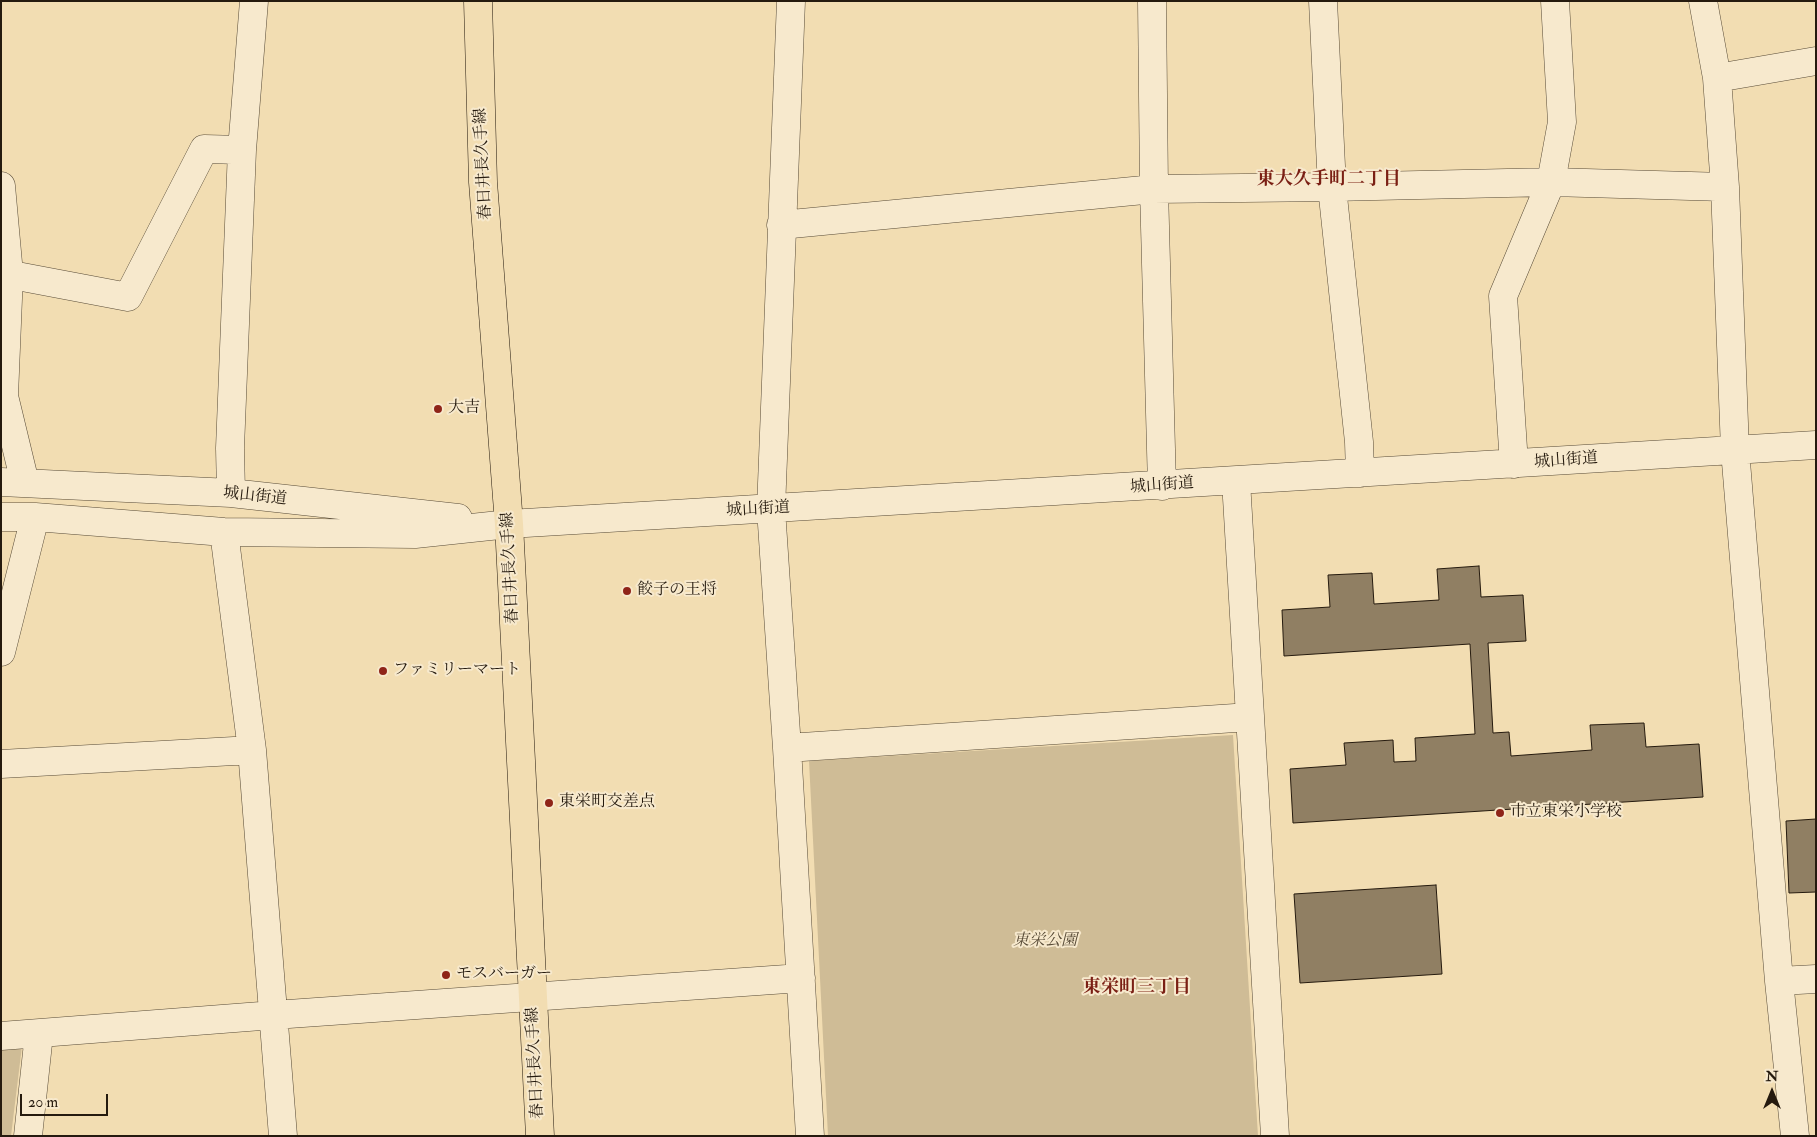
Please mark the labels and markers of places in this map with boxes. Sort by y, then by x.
place label: 大吉 [448,399,480,419]
marker: 大吉 [432,403,444,415]
place label: 餃子の王将 [637,581,717,601]
marker: 餃子の王将 [621,585,633,597]
place label: ファミリーマート [393,661,521,681]
marker: ファミリーマート [377,665,389,677]
place label: 東栄町交差点 [559,793,655,813]
marker: 東栄町交差点 [543,797,555,809]
place label: 市立東栄小学校 [1510,803,1622,823]
marker: 市立東栄小学校 [1494,807,1506,819]
place label: モスバーガー [456,965,552,985]
marker: モスバーガー [440,969,452,981]

